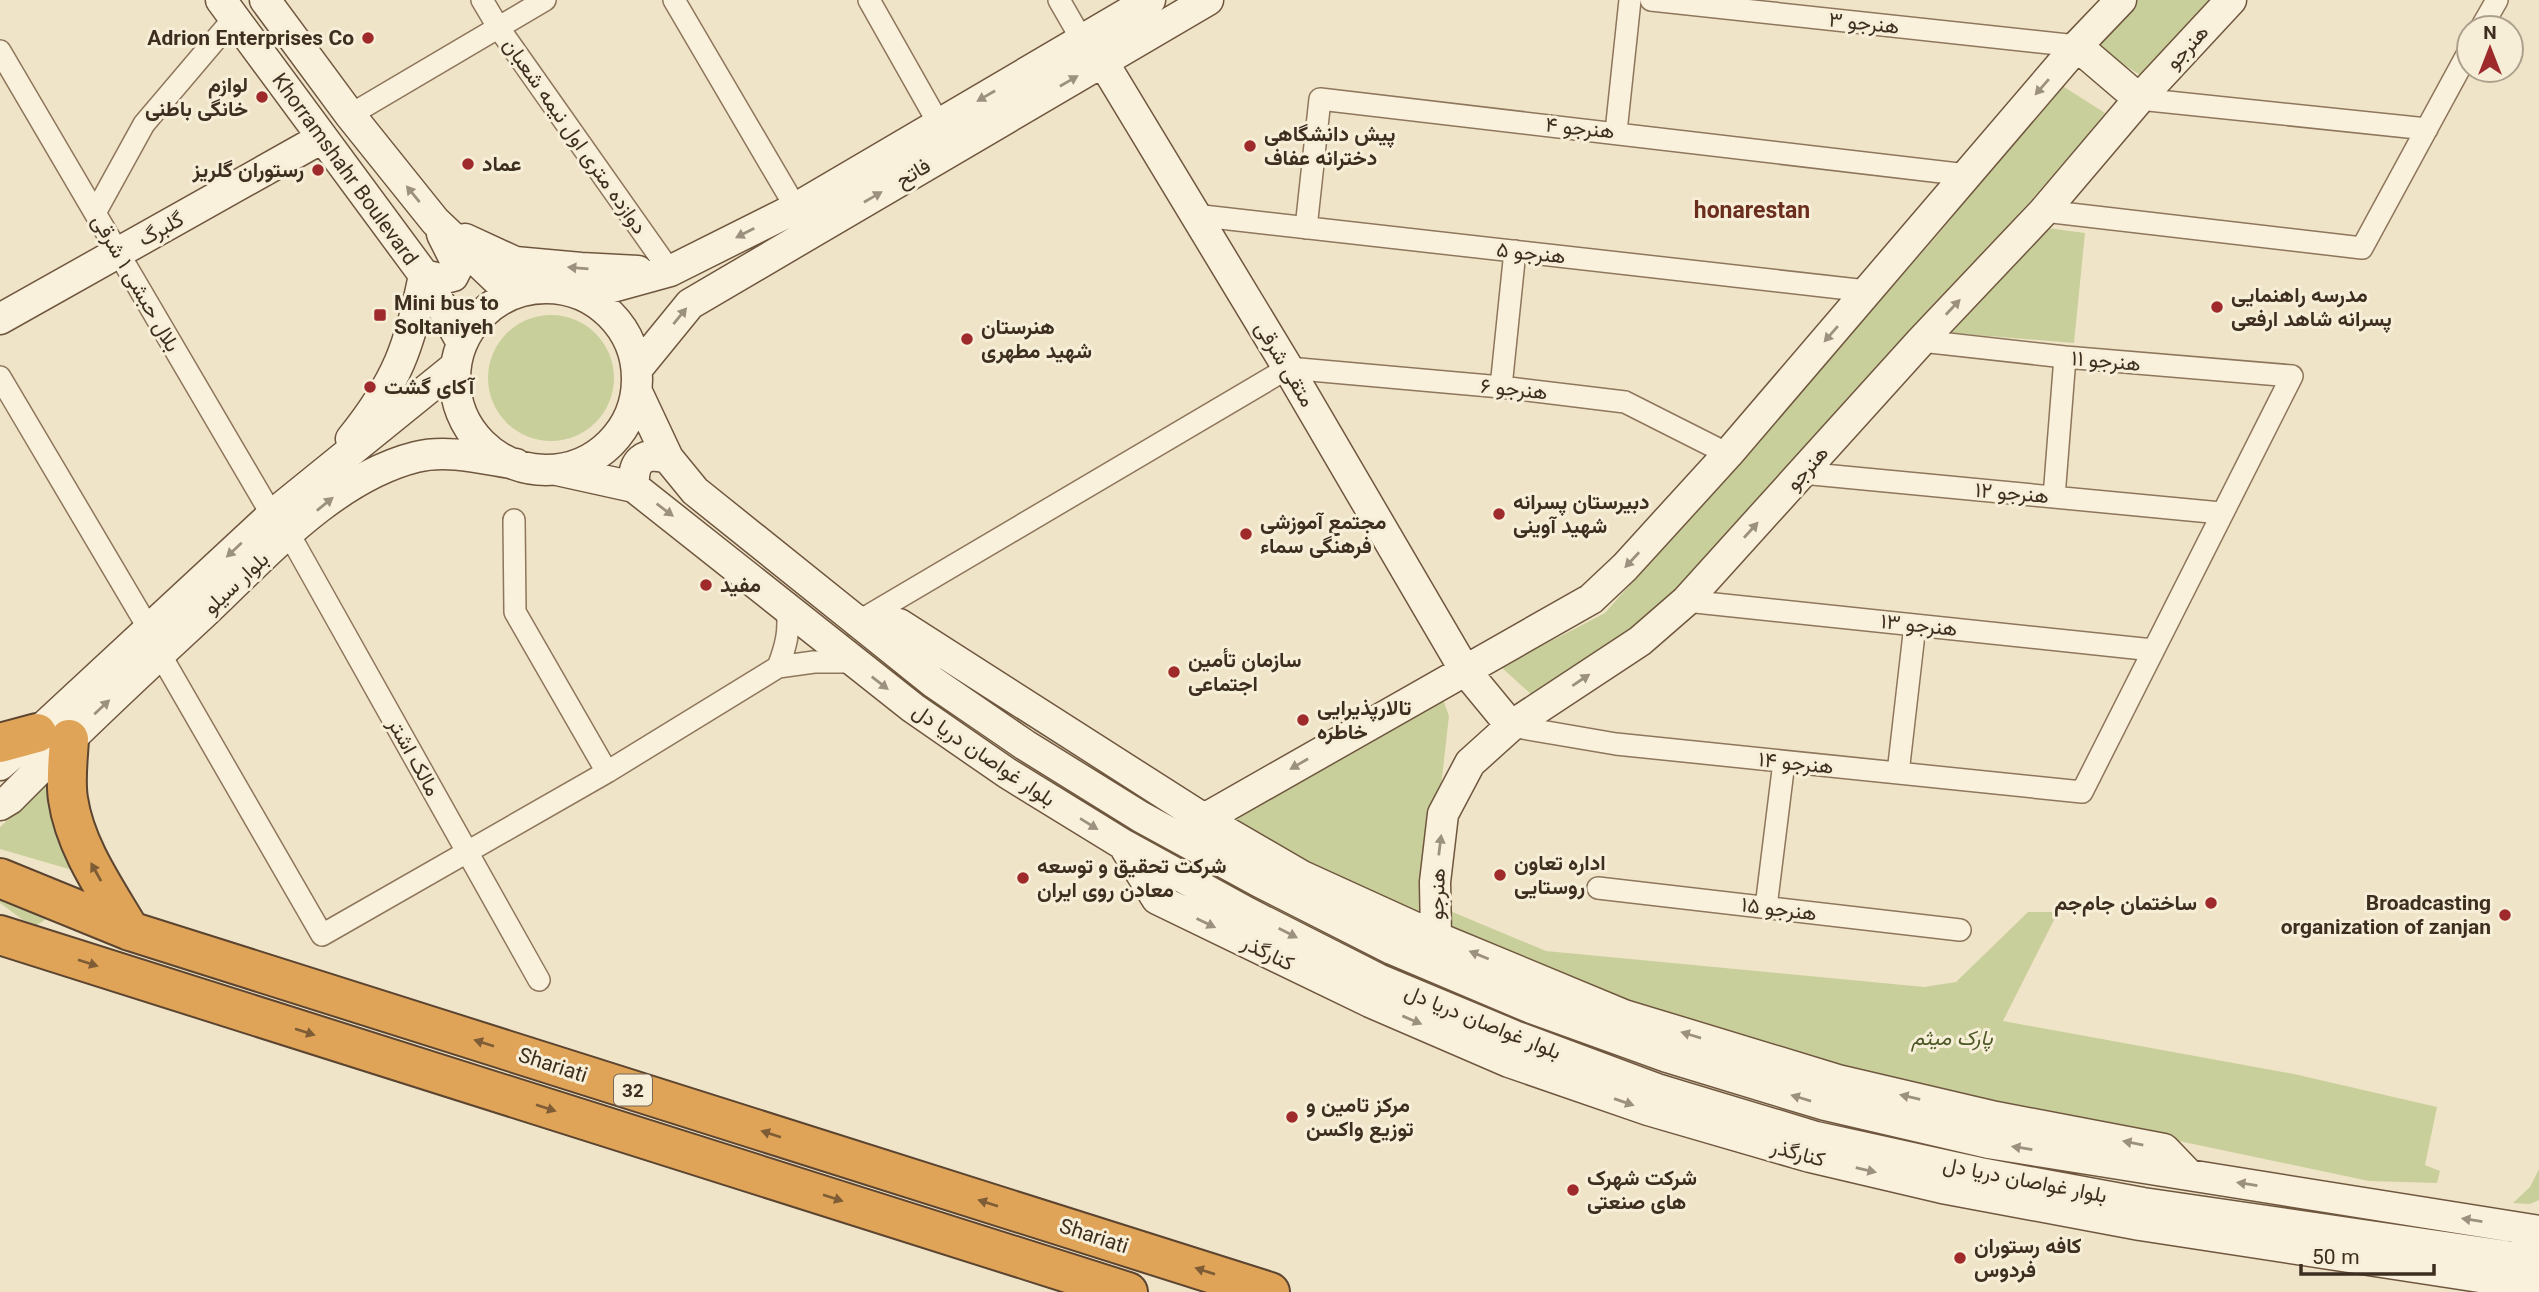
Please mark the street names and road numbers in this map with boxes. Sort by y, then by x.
street label: هنرجو ۳ [1827,4,1901,45]
street label: هنرجو [2158,18,2218,78]
street label: دوازده متری اول نیمه شعبان [493,32,654,242]
street label: Khorramshahr Boulevard [262,67,425,273]
street label: هنرجو ۴ [1544,109,1616,150]
street label: فاتح [890,151,938,198]
street label: گلبرگ [133,204,191,256]
street label: بلال حبشی ۱ شرقی [82,209,188,359]
street label: هنرجو ۵ [1495,234,1567,275]
street label: متقی شرقی [1245,315,1322,414]
street label: هنرجو ۱۱ [2070,343,2142,382]
street label: هنرجو ۶ [1479,371,1549,410]
street label: هنرجو [1779,439,1838,499]
street label: هنرجو ۱۲ [1973,475,2050,514]
street label: بلوار سیلو [196,545,278,623]
street label: هنرجو ۱۳ [1879,606,1959,647]
street label: بلوار غواصان دریا دل [905,696,1061,816]
street label: مالک اشتر [377,712,448,803]
street label: هنرجو ۱۴ [1757,744,1835,785]
street label: هنرجو [1421,868,1456,920]
street label: هنرجو ۱۵ [1739,890,1818,931]
street label: کنارگذر [1235,927,1299,981]
street label: بلوار غواصان دریا دل [1399,977,1566,1070]
street label: Shariati [514,1040,591,1093]
road number: 32 [614,1074,652,1106]
street label: کنارگذر [1766,1131,1828,1177]
street label: بلوار غواصان دریا دل [1940,1149,2110,1214]
street label: Shariati [1055,1211,1132,1264]

